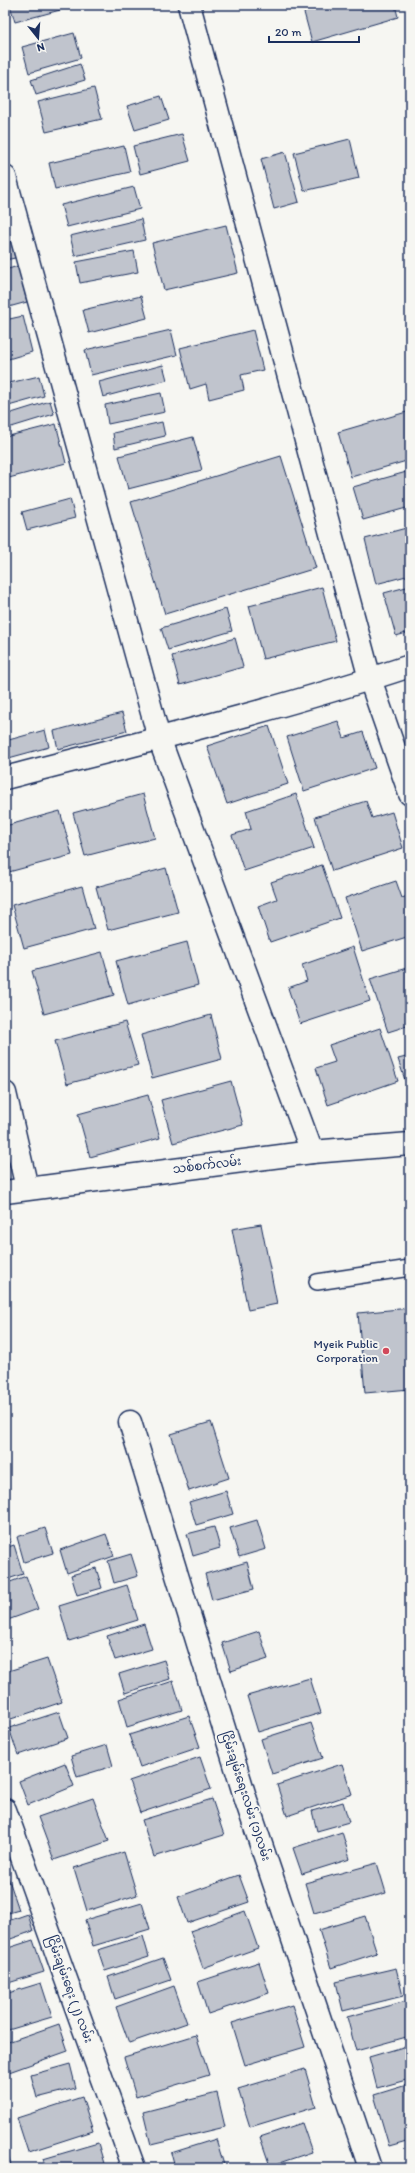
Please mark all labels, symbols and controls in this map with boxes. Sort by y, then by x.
north arrow [18,18,58,58]
scale bar [269,18,359,44]
text: 20 m [275,25,302,39]
text: N [35,40,46,54]
street label: သစ်စက်လမ်း [172,1152,242,1176]
place label: Myeik Public Corporation [314,1337,379,1365]
marker: Myeik Public Corporation [381,1346,391,1356]
street label: ငြိမ်းချမ်းရေးလမ်း (၁)လမ်း [216,1729,276,1864]
street label: ငြိမ်းချမ်းရေး (၂) လမ်း [41,1933,98,2046]

